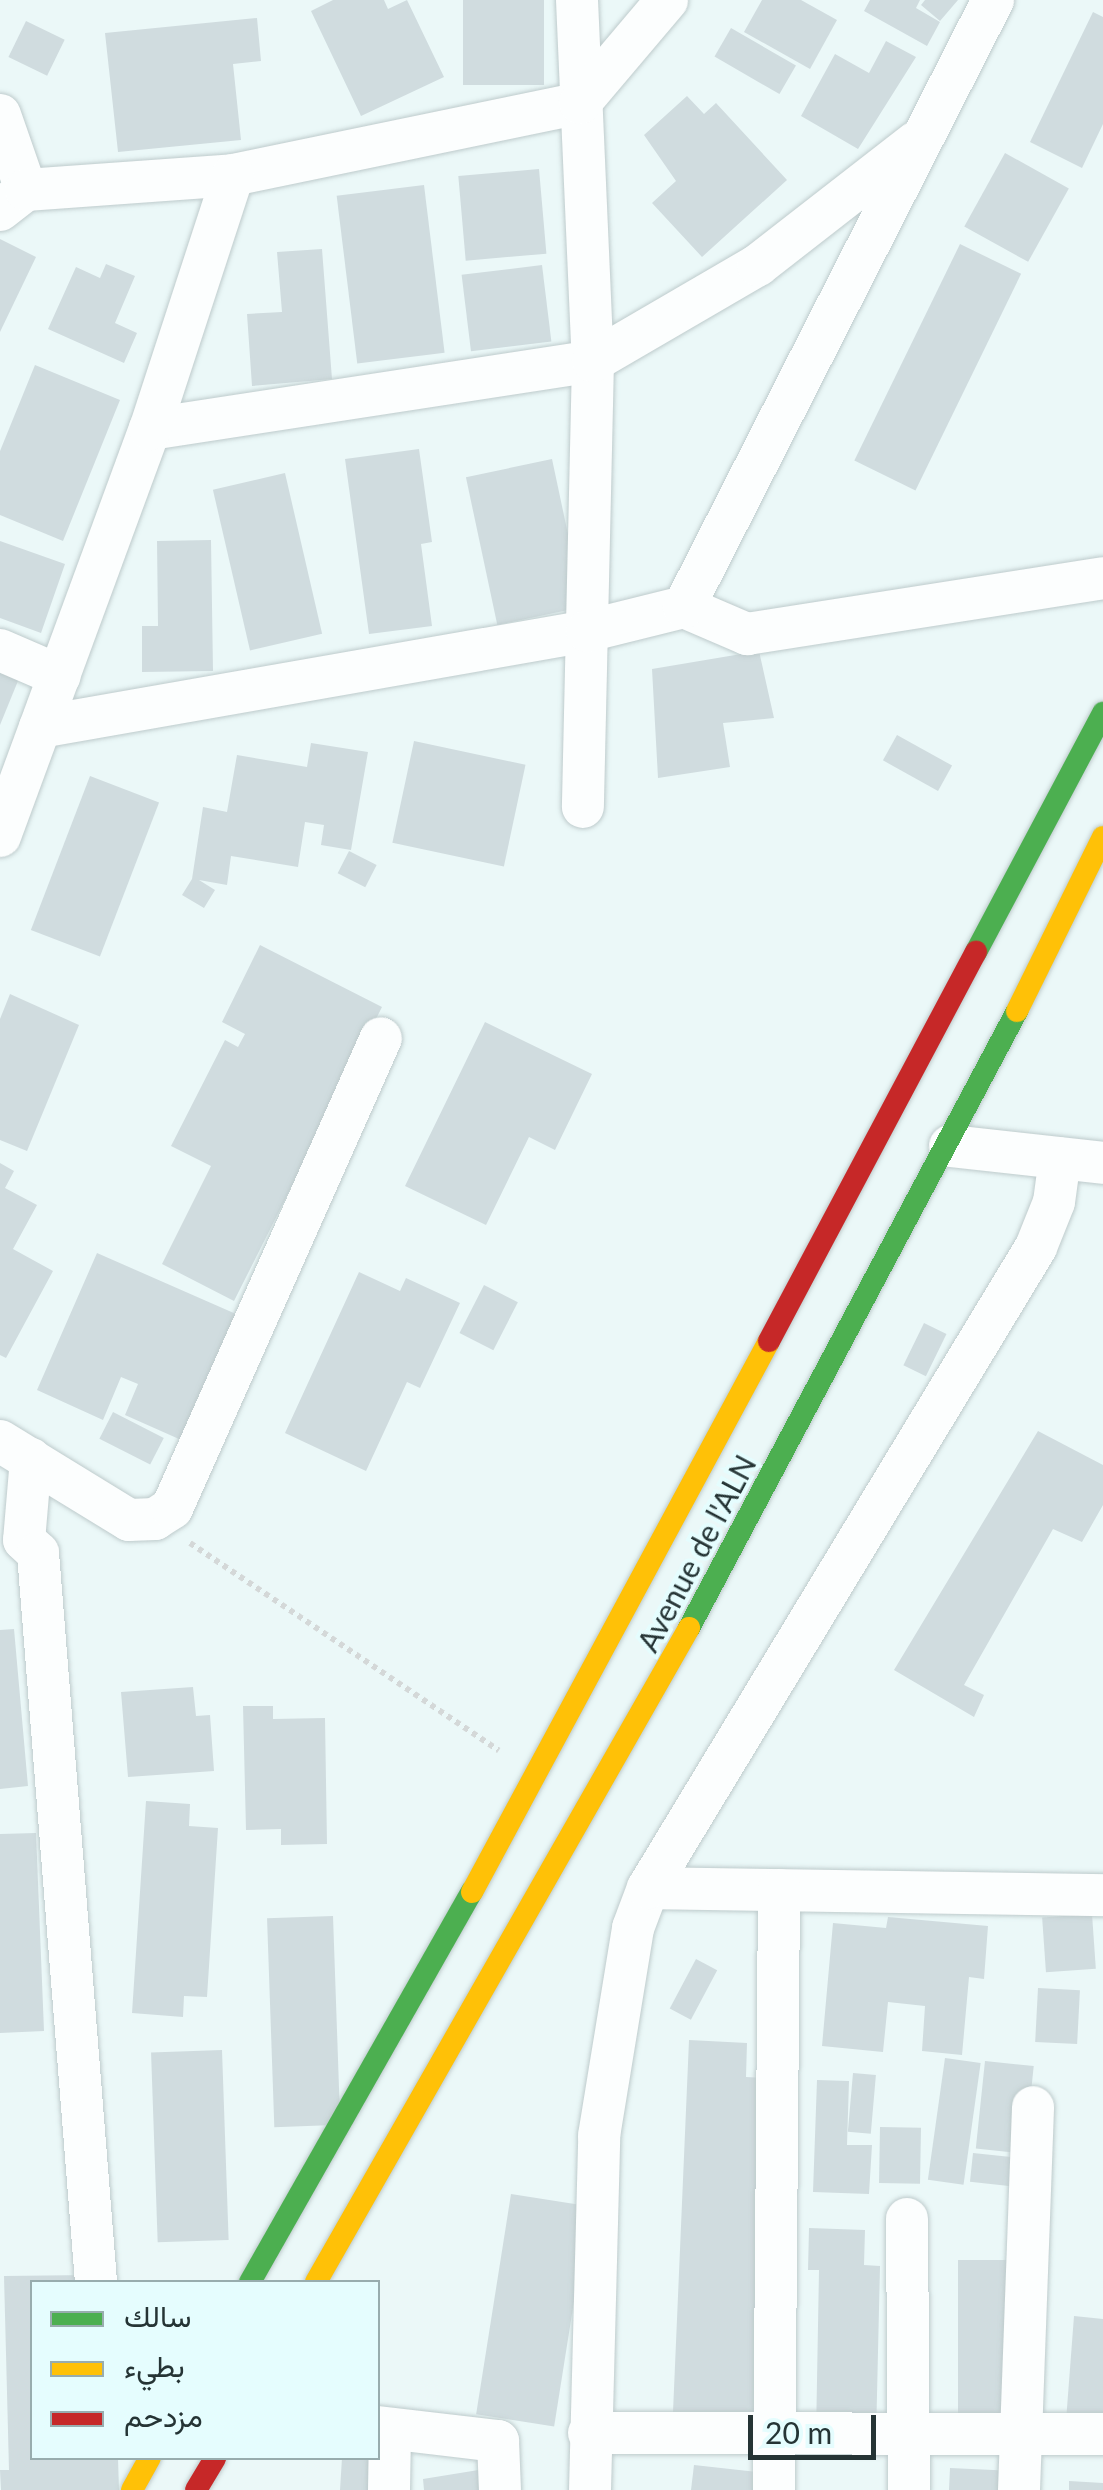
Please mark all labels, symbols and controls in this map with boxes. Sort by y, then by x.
street label: Avenue de l'ALN [629,1449,763,1657]
legend [30,2280,380,2460]
text: سالك [124,2297,191,2333]
text: بطيء [124,2347,185,2383]
scale bar [753,2395,880,2457]
text: مزدحم [124,2397,203,2433]
text: 20 m [765,2414,832,2450]

